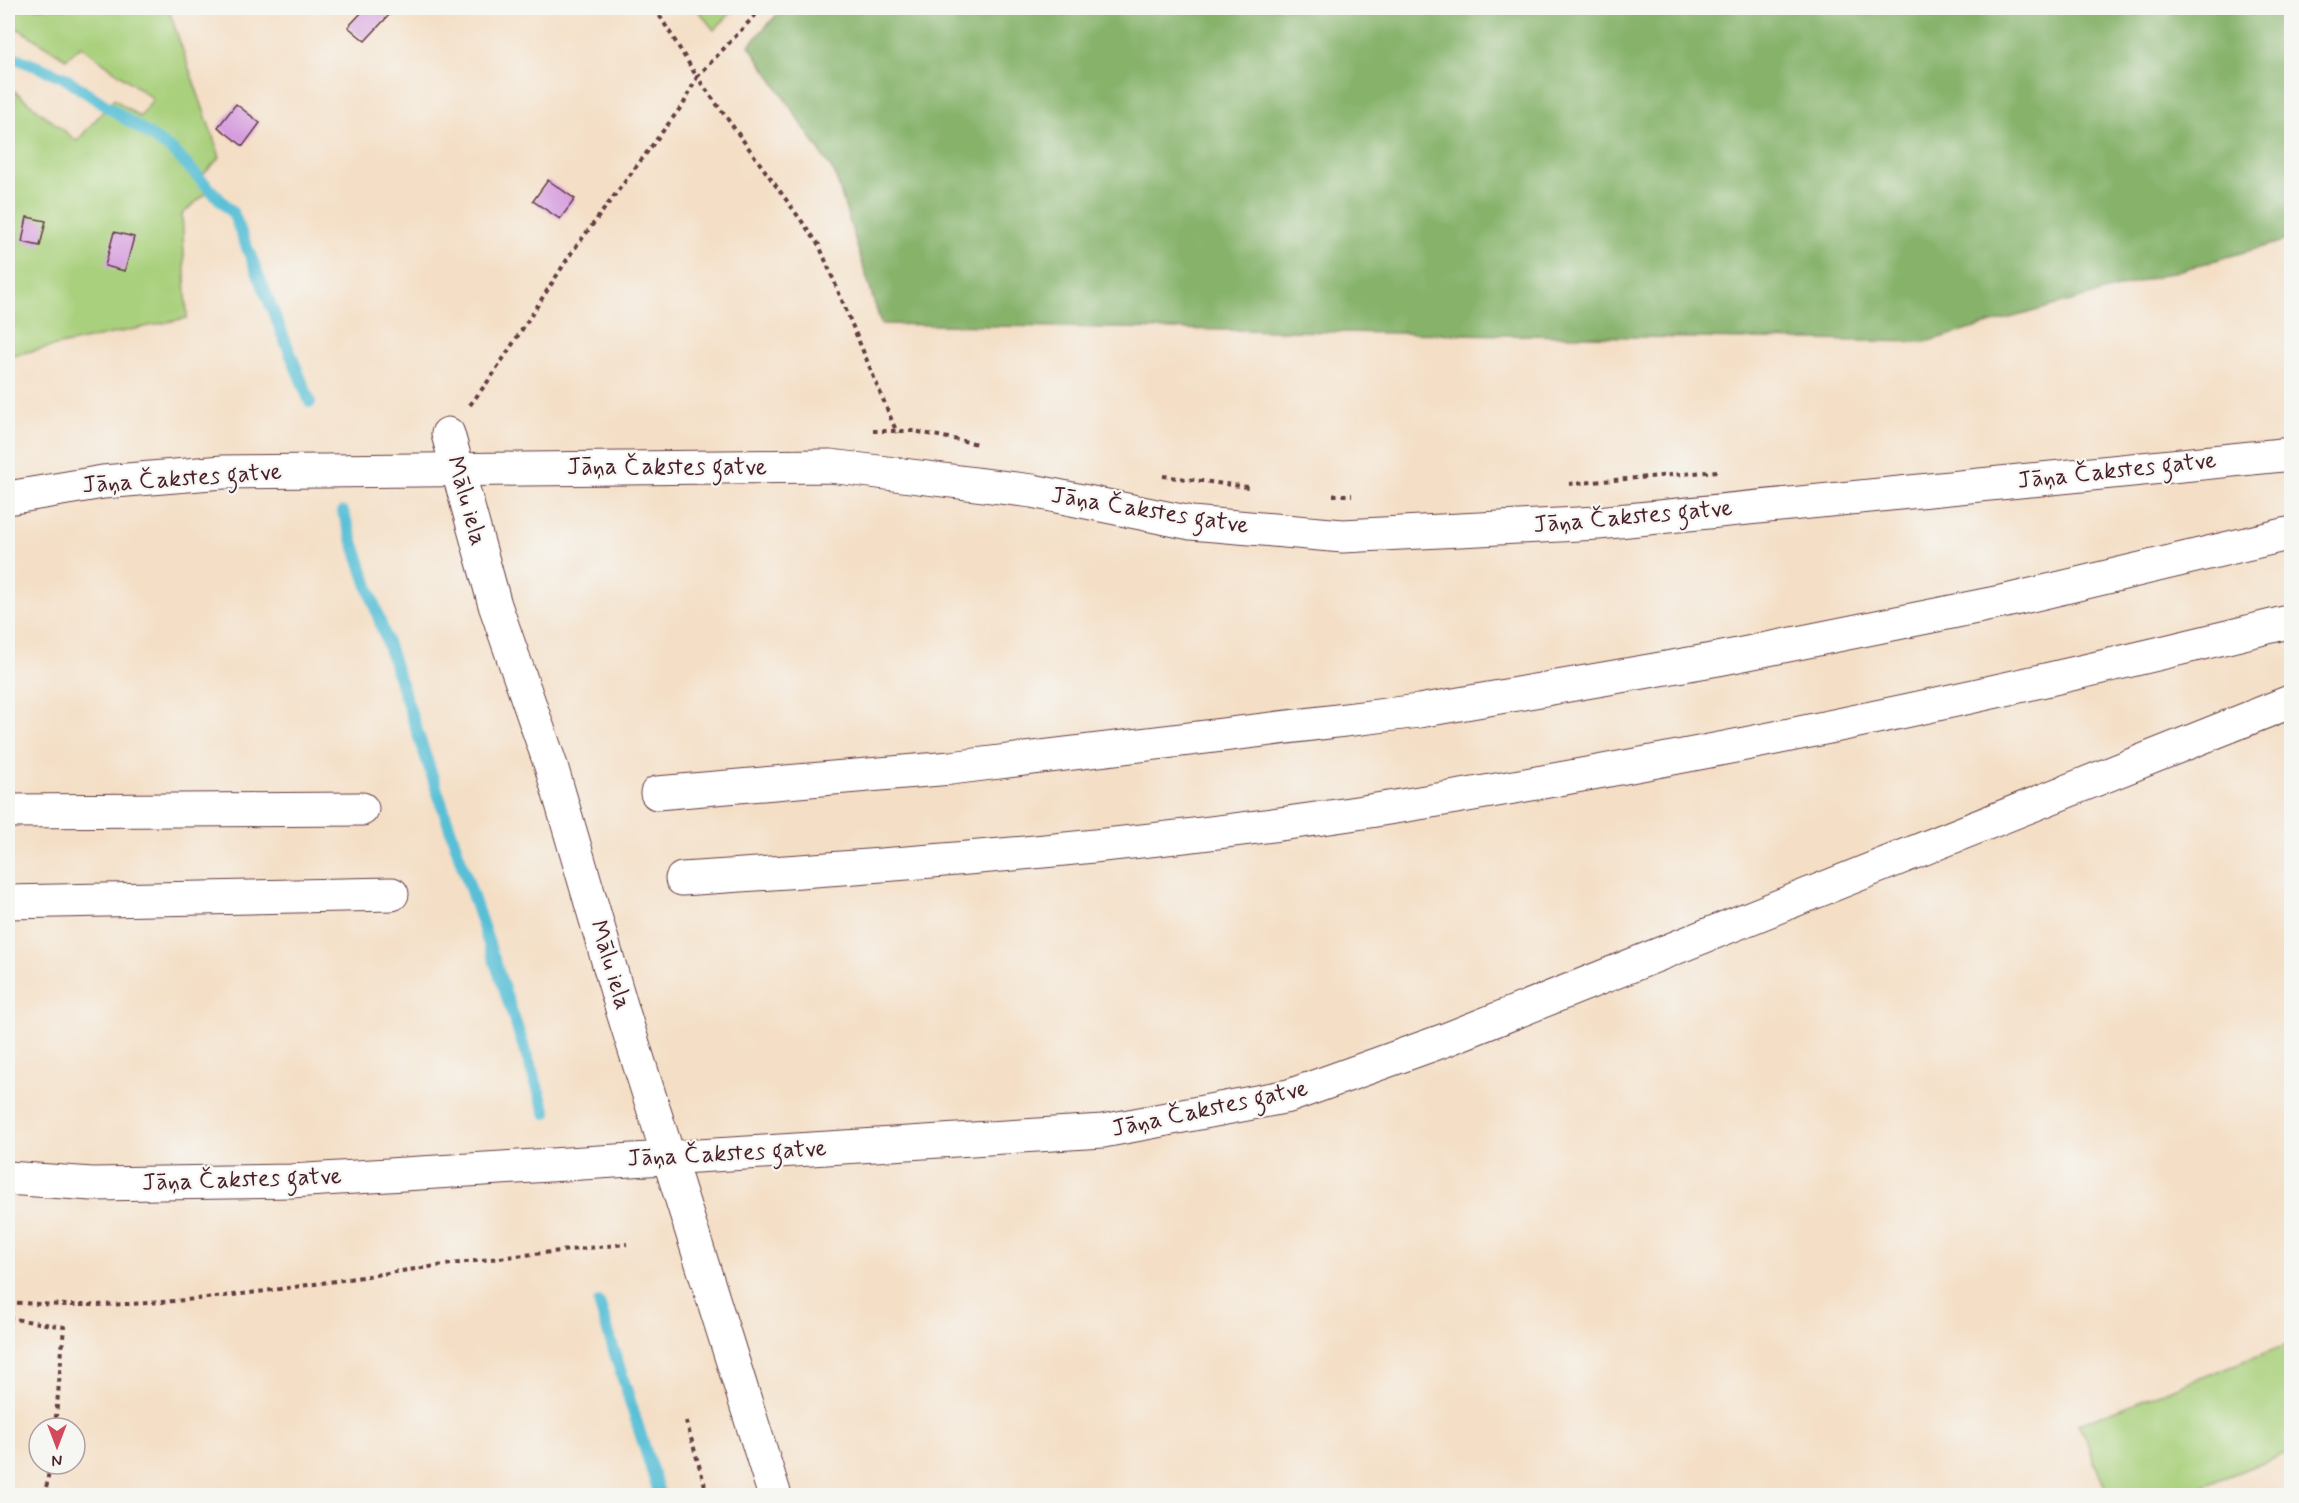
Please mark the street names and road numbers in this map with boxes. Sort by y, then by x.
street label: Jāņa Čakstes gatve [2016,445,2218,500]
street label: Jāņa Čakstes gatve [567,452,767,486]
street label: Mālu iela [438,453,494,549]
street label: Jāņa Čakstes gatve [81,457,283,504]
street label: Jāņa Čakstes gatve [1048,480,1251,545]
street label: Jāņa Čakstes gatve [1532,493,1734,544]
street label: Mālu iela [582,917,638,1013]
street label: Jāņa Čakstes gatve [1109,1073,1312,1148]
street label: Jāņa Čakstes gatve [626,1133,828,1178]
street label: Jāņa Čakstes gatve [142,1161,343,1202]

